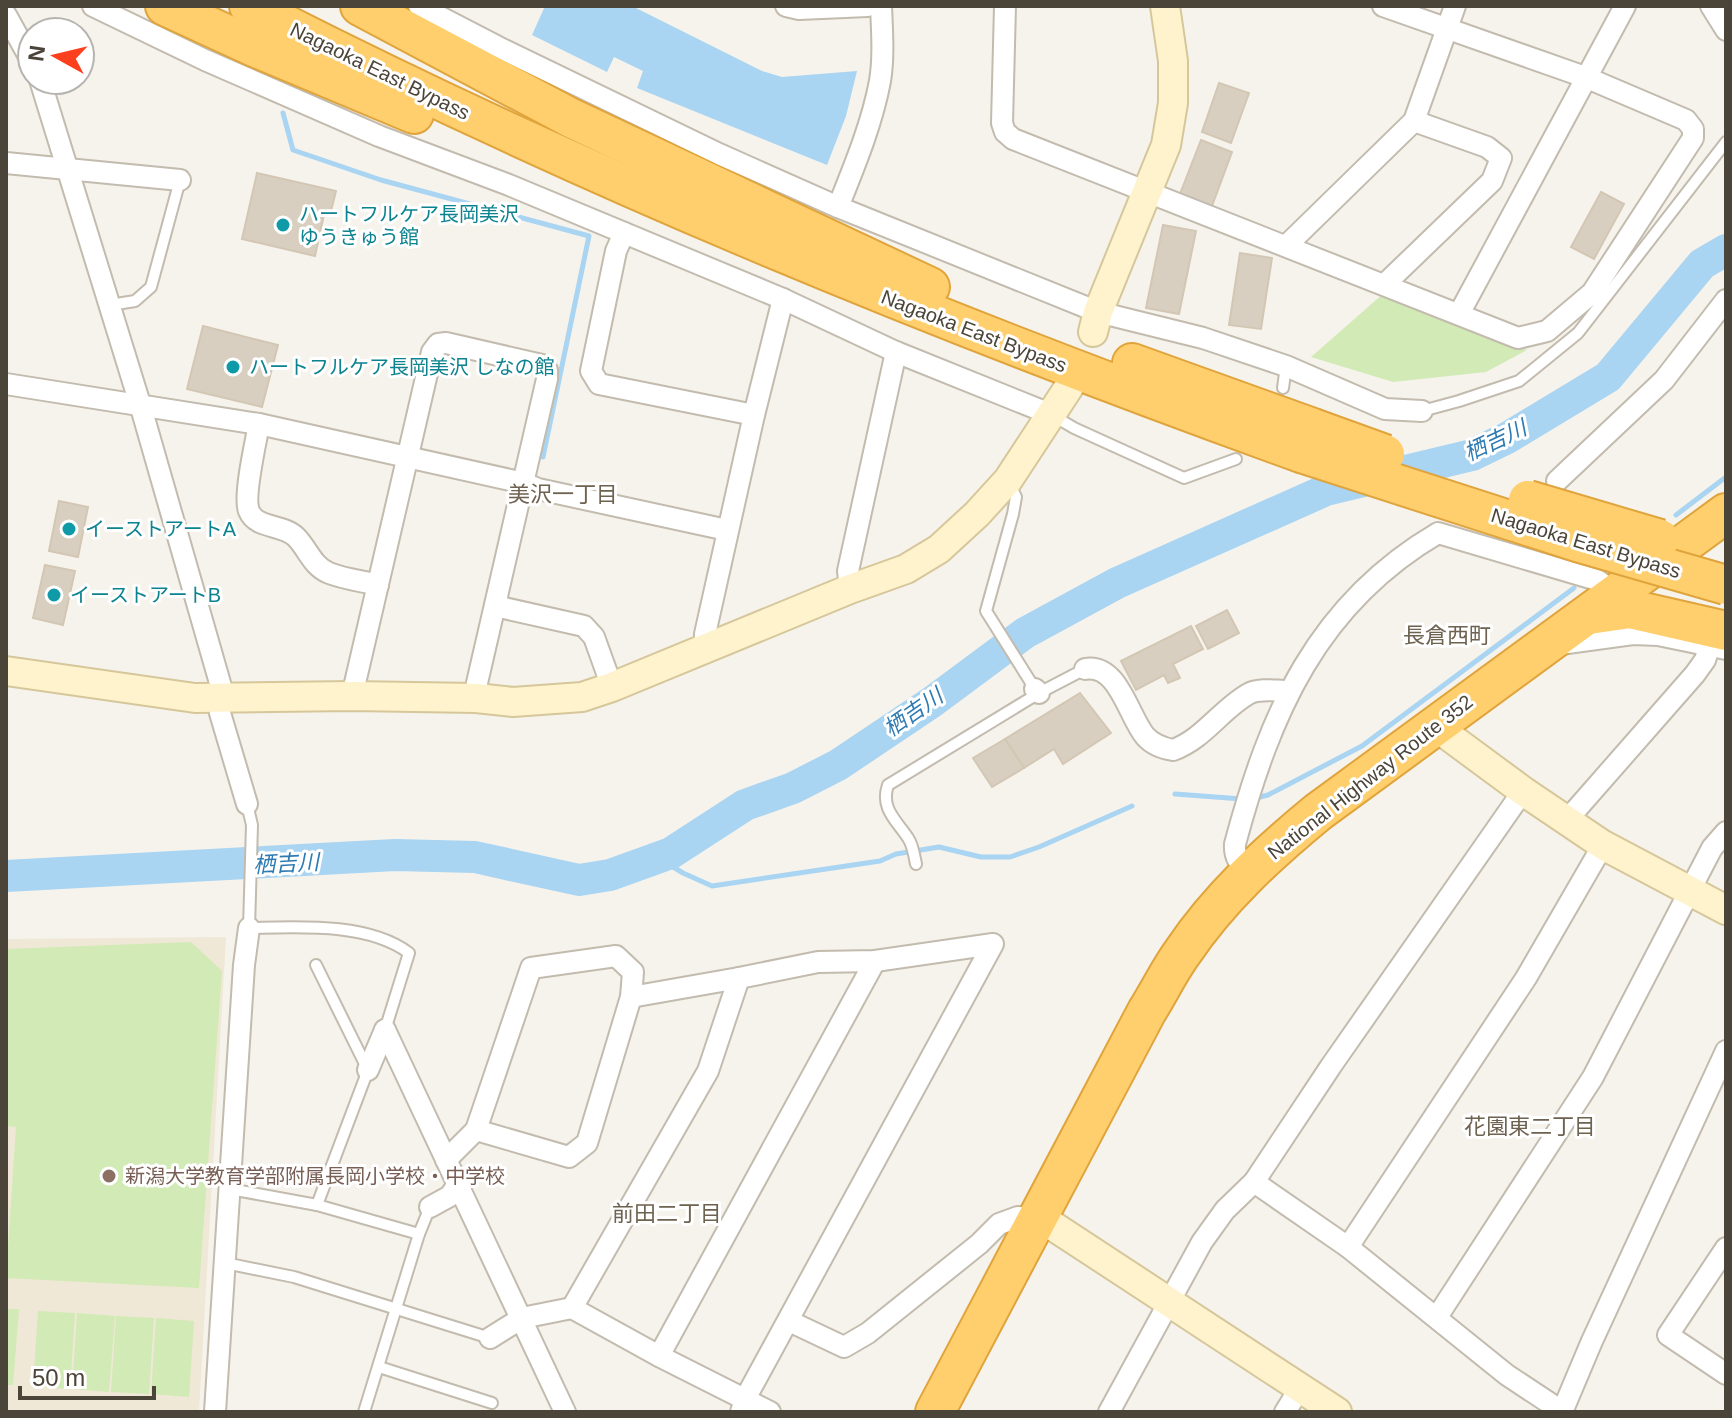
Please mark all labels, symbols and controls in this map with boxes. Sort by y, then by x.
north arrow [16,16,96,96]
street label: Nagaoka East Bypass [287,18,473,124]
text: N [23,44,50,63]
place label: ハートフルケア長岡美沢 ゆうきゅう館 [299,203,519,248]
marker: ハートフルケア長岡美沢 ゆうきゅう館 [274,216,292,234]
street label: Nagaoka East Bypass [878,285,1070,377]
place label: ハートフルケア長岡美沢 しなの館 [249,356,555,378]
marker: ハートフルケア長岡美沢 しなの館 [224,358,242,376]
water label: 栖吉川 [1460,414,1532,466]
district label: 美沢一丁目 [508,482,618,507]
street label: Nagaoka East Bypass [1489,504,1683,582]
place label: イーストアートA [85,518,237,540]
marker: イーストアートA [60,520,78,538]
place label: イーストアートB [70,584,221,606]
marker: イーストアートB [45,586,63,604]
district label: 長倉西町 [1403,623,1491,648]
water label: 栖吉川 [879,682,949,742]
street label: National Highway Route 352 [1263,690,1477,864]
water label: 栖吉川 [252,849,322,878]
district label: 花園東二丁目 [1464,1114,1596,1139]
place label: 新潟大学教育学部附属長岡小学校・中学校 [125,1165,505,1187]
marker: 新潟大学教育学部附属長岡小学校・中学校 [100,1167,118,1185]
district label: 前田二丁目 [612,1201,722,1226]
scale bar [20,1350,154,1400]
text: 50 m [32,1364,85,1391]

